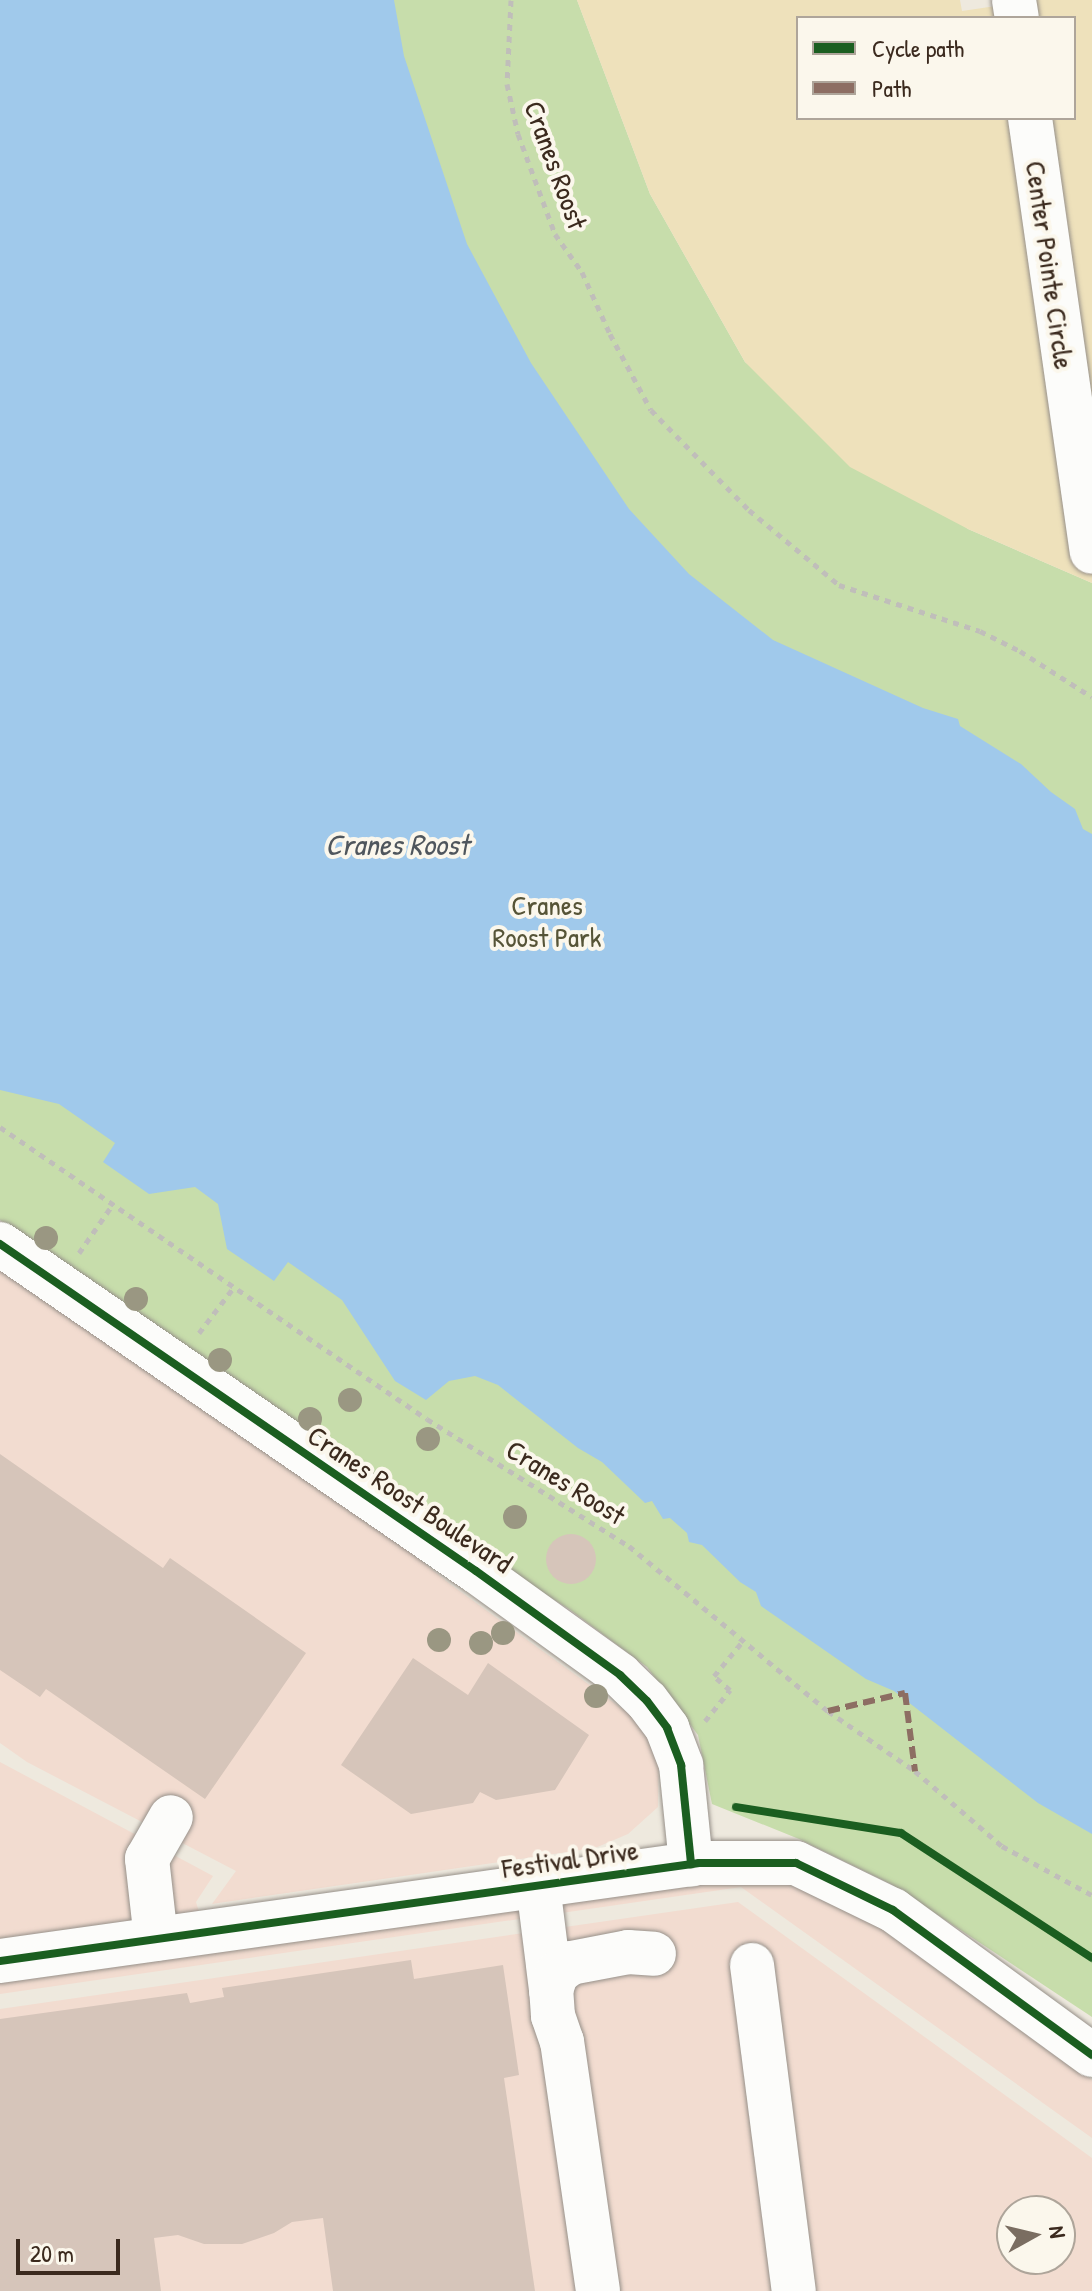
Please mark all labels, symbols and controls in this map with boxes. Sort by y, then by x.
legend [796,16,1076,120]
text: Cycle path [872,32,964,64]
text: Path [872,72,911,104]
street label: Cranes Roost [517,96,595,234]
street label: Center Pointe Circle [1019,159,1081,371]
water label: Cranes Roost [325,826,469,862]
park label: Cranes Roost Park [493,888,601,954]
street label: Cranes Roost Boulevard [301,1418,519,1580]
street label: Cranes Roost [500,1432,632,1532]
street label: Festival Drive [500,1833,640,1885]
north arrow [996,2195,1076,2275]
scale bar [20,2223,124,2273]
text: N [1042,2224,1073,2240]
text: 20 m [30,2237,74,2269]

